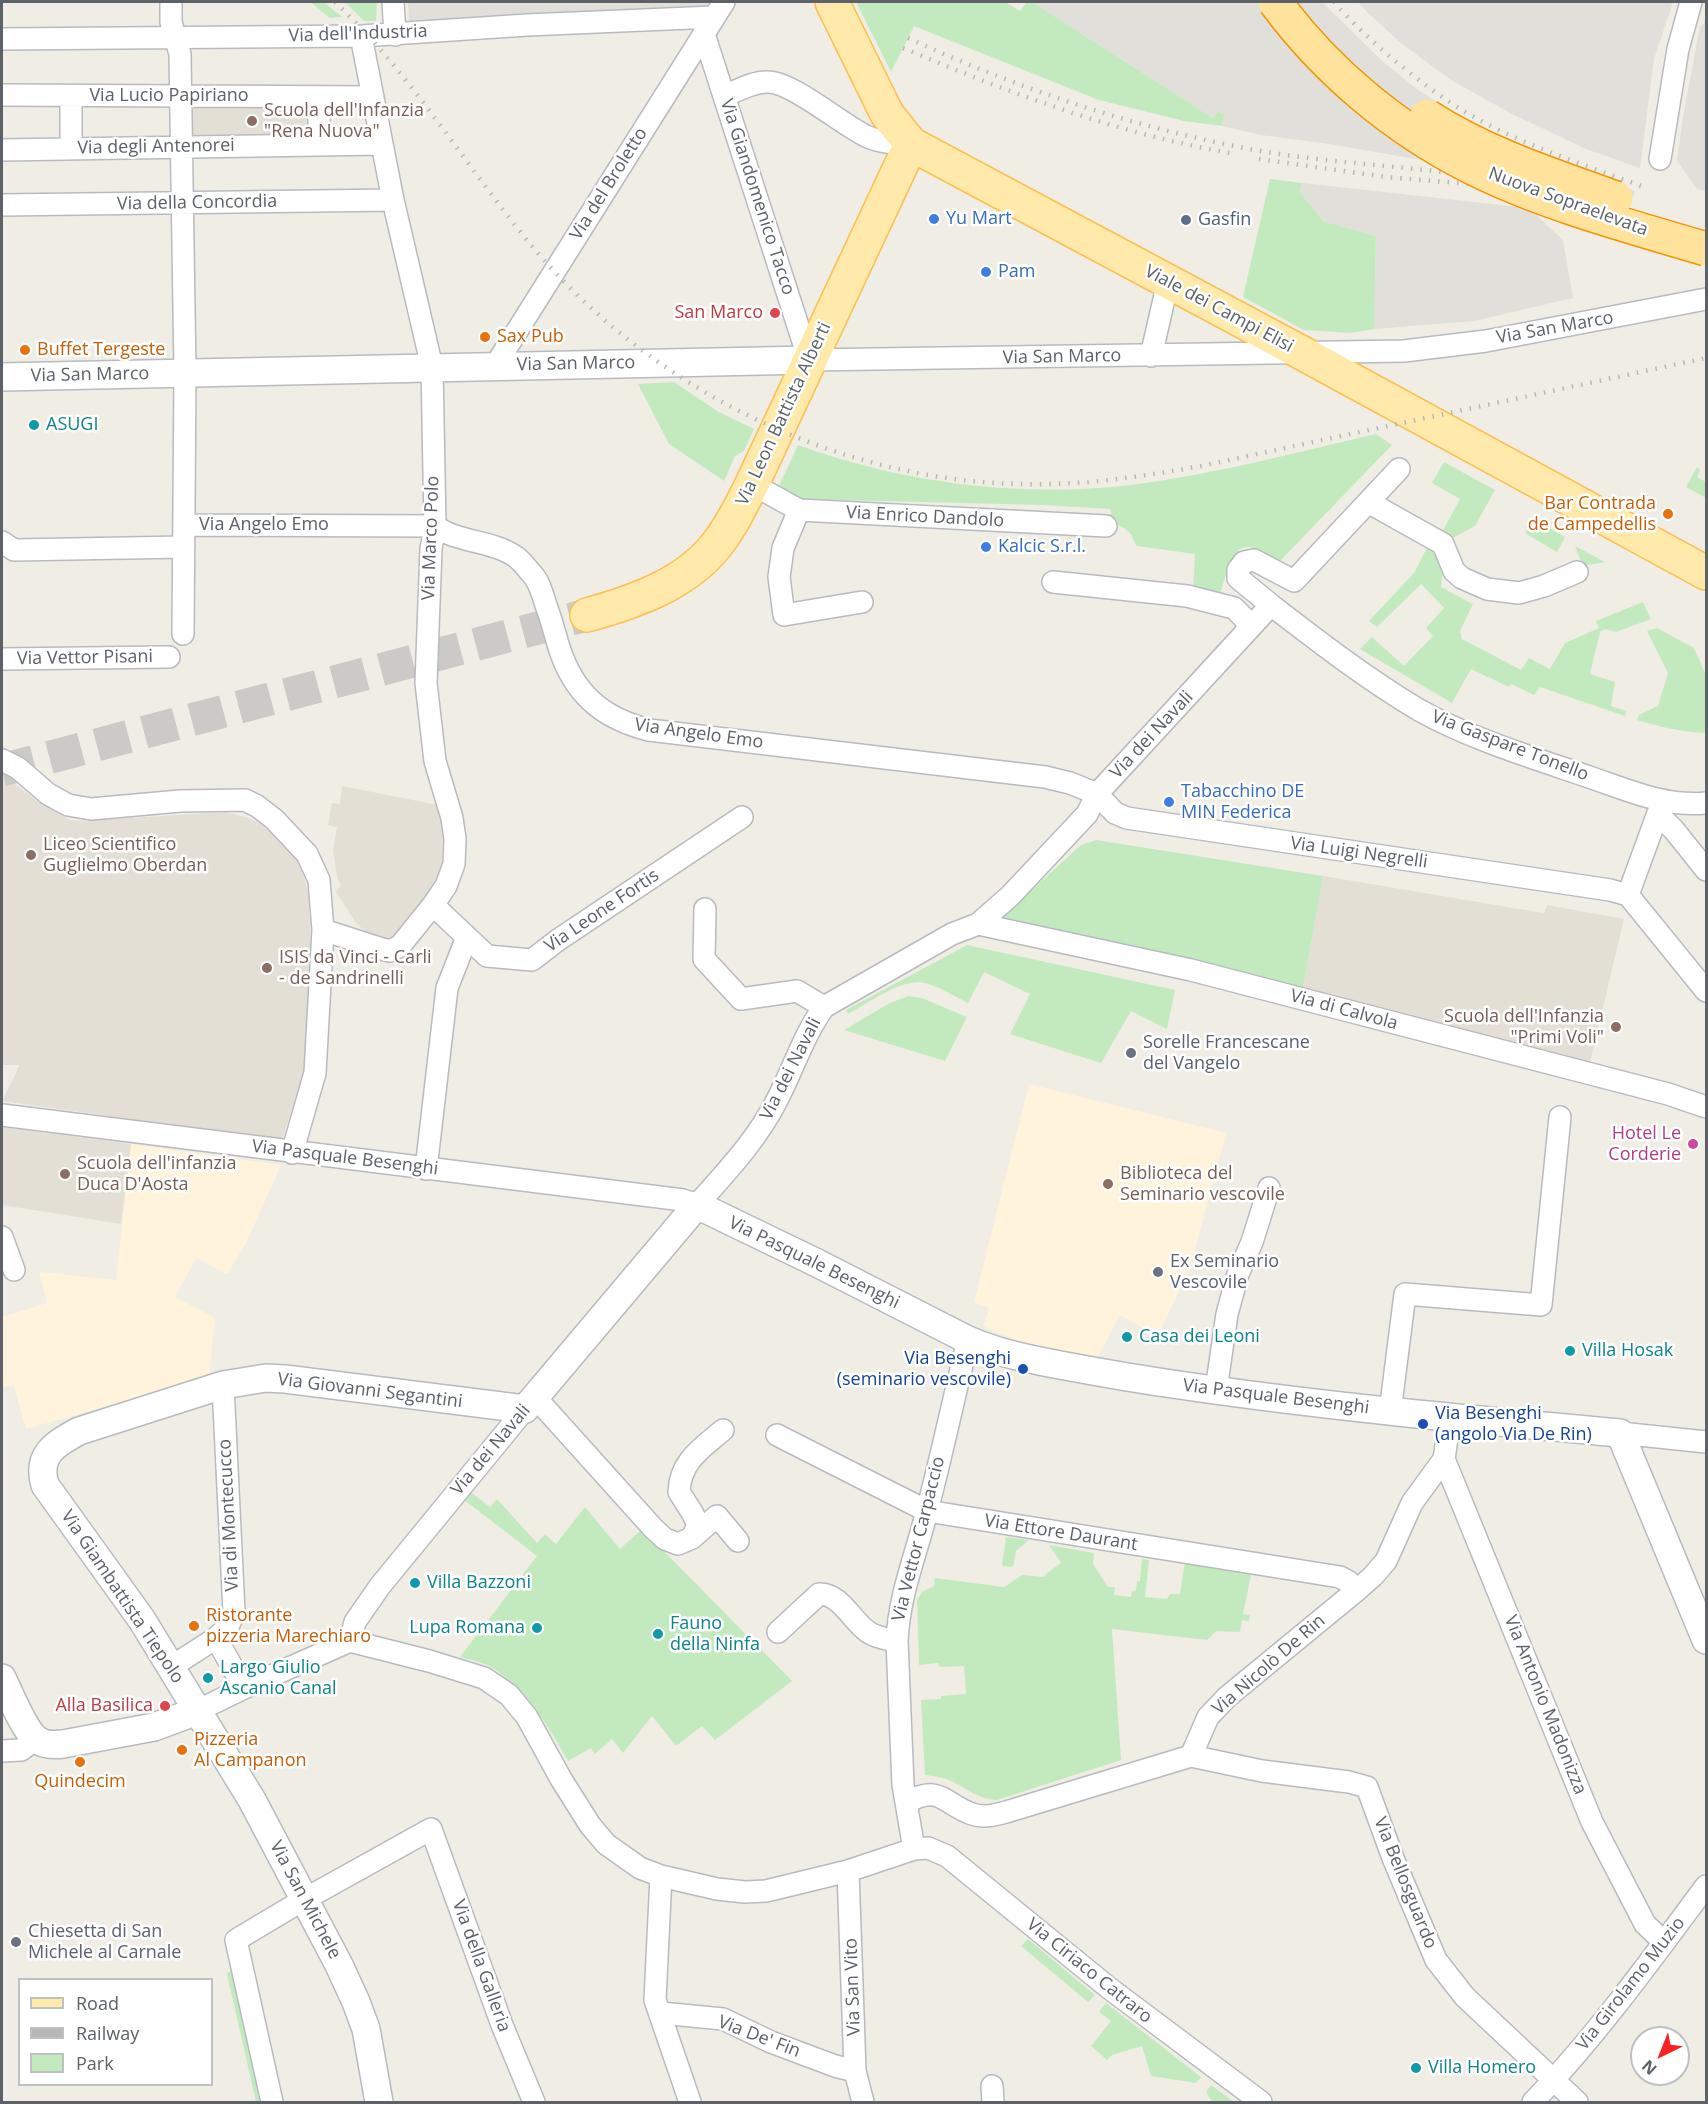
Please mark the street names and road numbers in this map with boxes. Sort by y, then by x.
street label: Via dell'Industria [288,21,428,47]
street label: Via Lucio Papiriano [89,85,249,107]
street label: Via Giandomenico Tacco [715,96,799,298]
street label: Via del Broletto [566,124,652,244]
street label: Via degli Antenorei [77,135,235,159]
street label: Nuova Sopraelevata [1485,163,1651,241]
street label: Via della Concordia [117,191,277,215]
street label: Viale dei Campi Elisi [1141,261,1297,357]
street label: Via San Marco [1495,307,1615,349]
street label: Via Leon Battista Alberti [732,319,836,509]
street label: Via San Marco [1003,345,1121,369]
street label: Via San Marco [517,352,635,376]
street label: Via San Marco [31,363,149,387]
street label: Via Marco Polo [418,475,444,601]
street label: Via Enrico Dandolo [845,502,1005,532]
street label: Via Angelo Emo [199,514,329,536]
street label: Via Vettor Pisani [17,646,153,670]
street label: Via dei Navali [1106,687,1198,783]
street label: Via Gaspare Tonello [1428,706,1592,786]
street label: Via Angelo Emo [633,714,765,754]
street label: Via Luigi Negrelli [1289,833,1429,873]
street label: Via Leone Fortis [541,865,663,957]
street label: Via di Calvola [1288,985,1400,1035]
street label: Via dei Navali [756,1014,826,1124]
street label: Via Pasquale Besenghi [251,1136,439,1180]
street label: Via Pasquale Besenghi [725,1212,903,1314]
street label: Via Giovanni Segantini [276,1369,464,1413]
street label: Via Pasquale Besenghi [1182,1375,1370,1419]
street label: Via dei Navali [447,1400,535,1500]
street label: Via di Montecucco [214,1438,244,1592]
street label: Via Vettor Carpaccio [888,1454,950,1624]
street label: Via Giambattista Tiepolo [56,1506,188,1688]
street label: Via Ettore Daurant [983,1510,1139,1556]
street label: Via Nicolò De Rin [1208,1610,1330,1720]
street label: Via Antonio Madonizza [1499,1612,1591,1798]
street label: Via Bellosguardo [1369,1814,1441,1952]
street label: Via San Michele [265,1837,345,1963]
street label: Via della Galleria [447,1897,515,2035]
street label: Via Girolamo Muzio [1572,1913,1690,2055]
street label: Via Ciriaco Catraro [1022,1914,1156,2028]
street label: Via San Vito [840,1938,866,2036]
street label: Via De' Fin [715,2011,803,2063]

